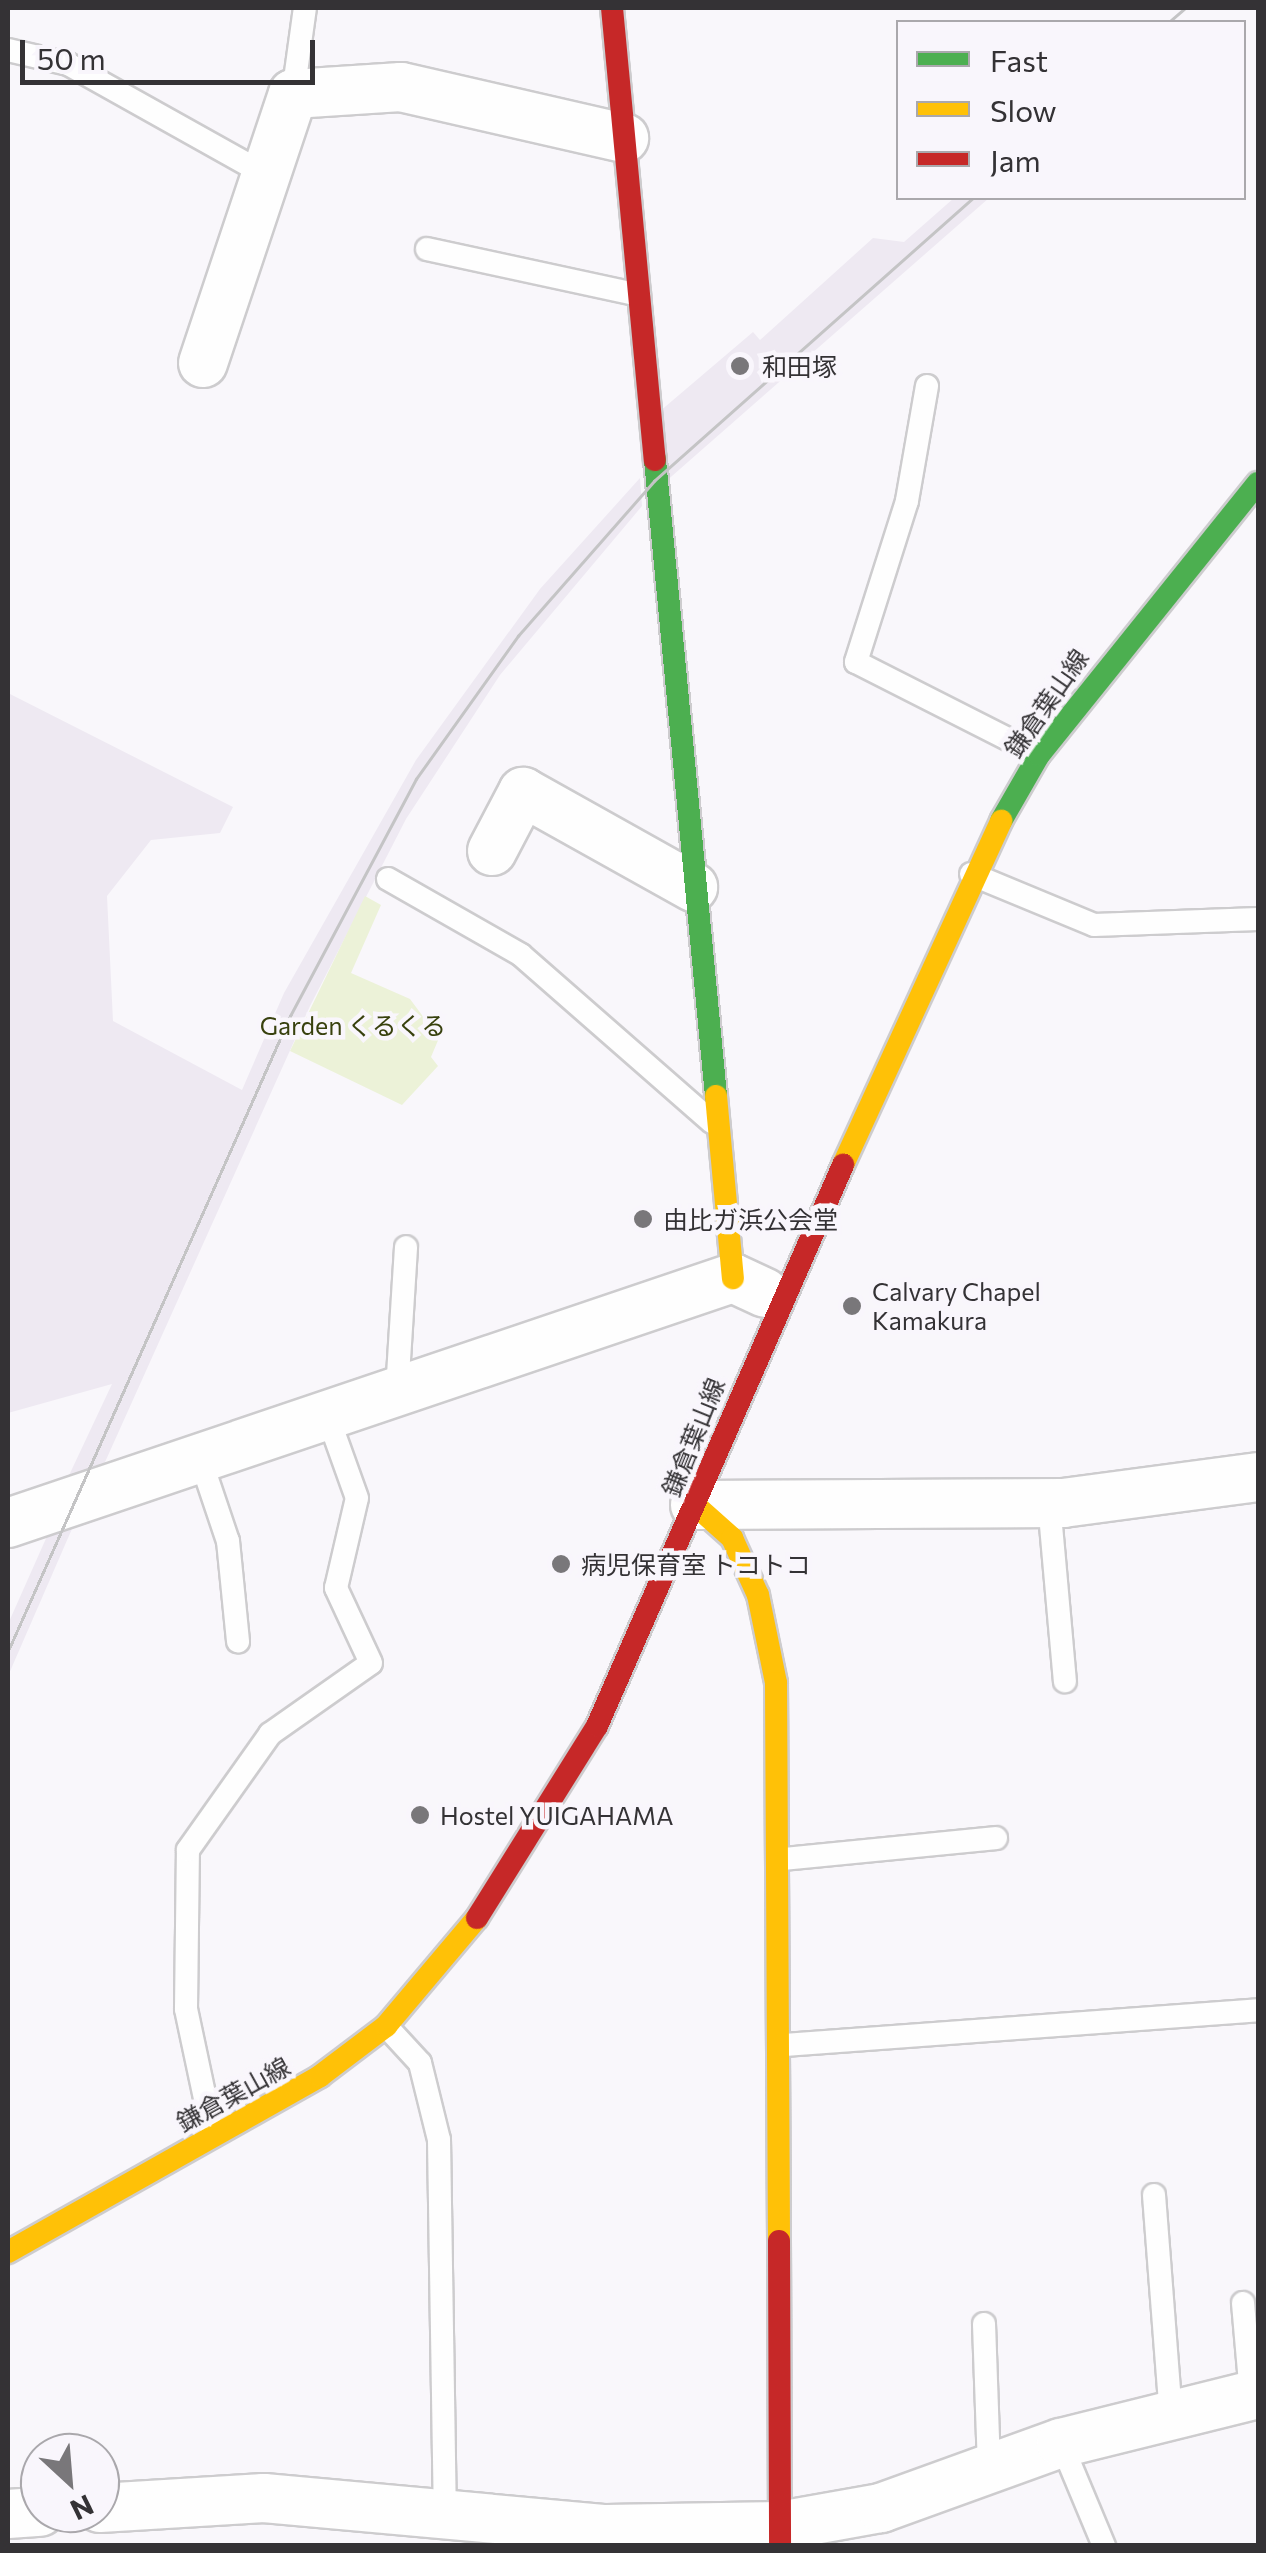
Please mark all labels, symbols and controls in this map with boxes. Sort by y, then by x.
scale bar [25,20,320,82]
legend [896,20,1246,200]
text: 50 m [37,39,106,76]
text: Fast [990,41,1048,78]
text: Slow [990,91,1057,128]
text: Jam [990,141,1041,178]
place label: 和田塚 [762,351,837,381]
marker: 和田塚 [727,353,753,379]
street label: 鎌倉葉山線 [998,643,1094,763]
park label: Garden くるくる [259,1010,447,1040]
place label: 由比ガ浜公会堂 [663,1204,838,1234]
marker: 由比ガ浜公会堂 [632,1208,654,1230]
place label: Calvary Chapel Kamakura [872,1277,1041,1336]
marker: Calvary Chapel Kamakura [841,1295,863,1317]
street label: 鎌倉葉山線 [656,1373,730,1501]
place label: 病児保育室 トコトコ [581,1549,811,1579]
marker: 病児保育室 トコトコ [550,1553,572,1575]
place label: Hostel YUIGAHAMA [440,1800,673,1830]
marker: Hostel YUIGAHAMA [409,1804,431,1826]
street label: 鎌倉葉山線 [171,2051,295,2137]
north arrow [20,2433,120,2533]
text: N [65,2488,99,2528]

